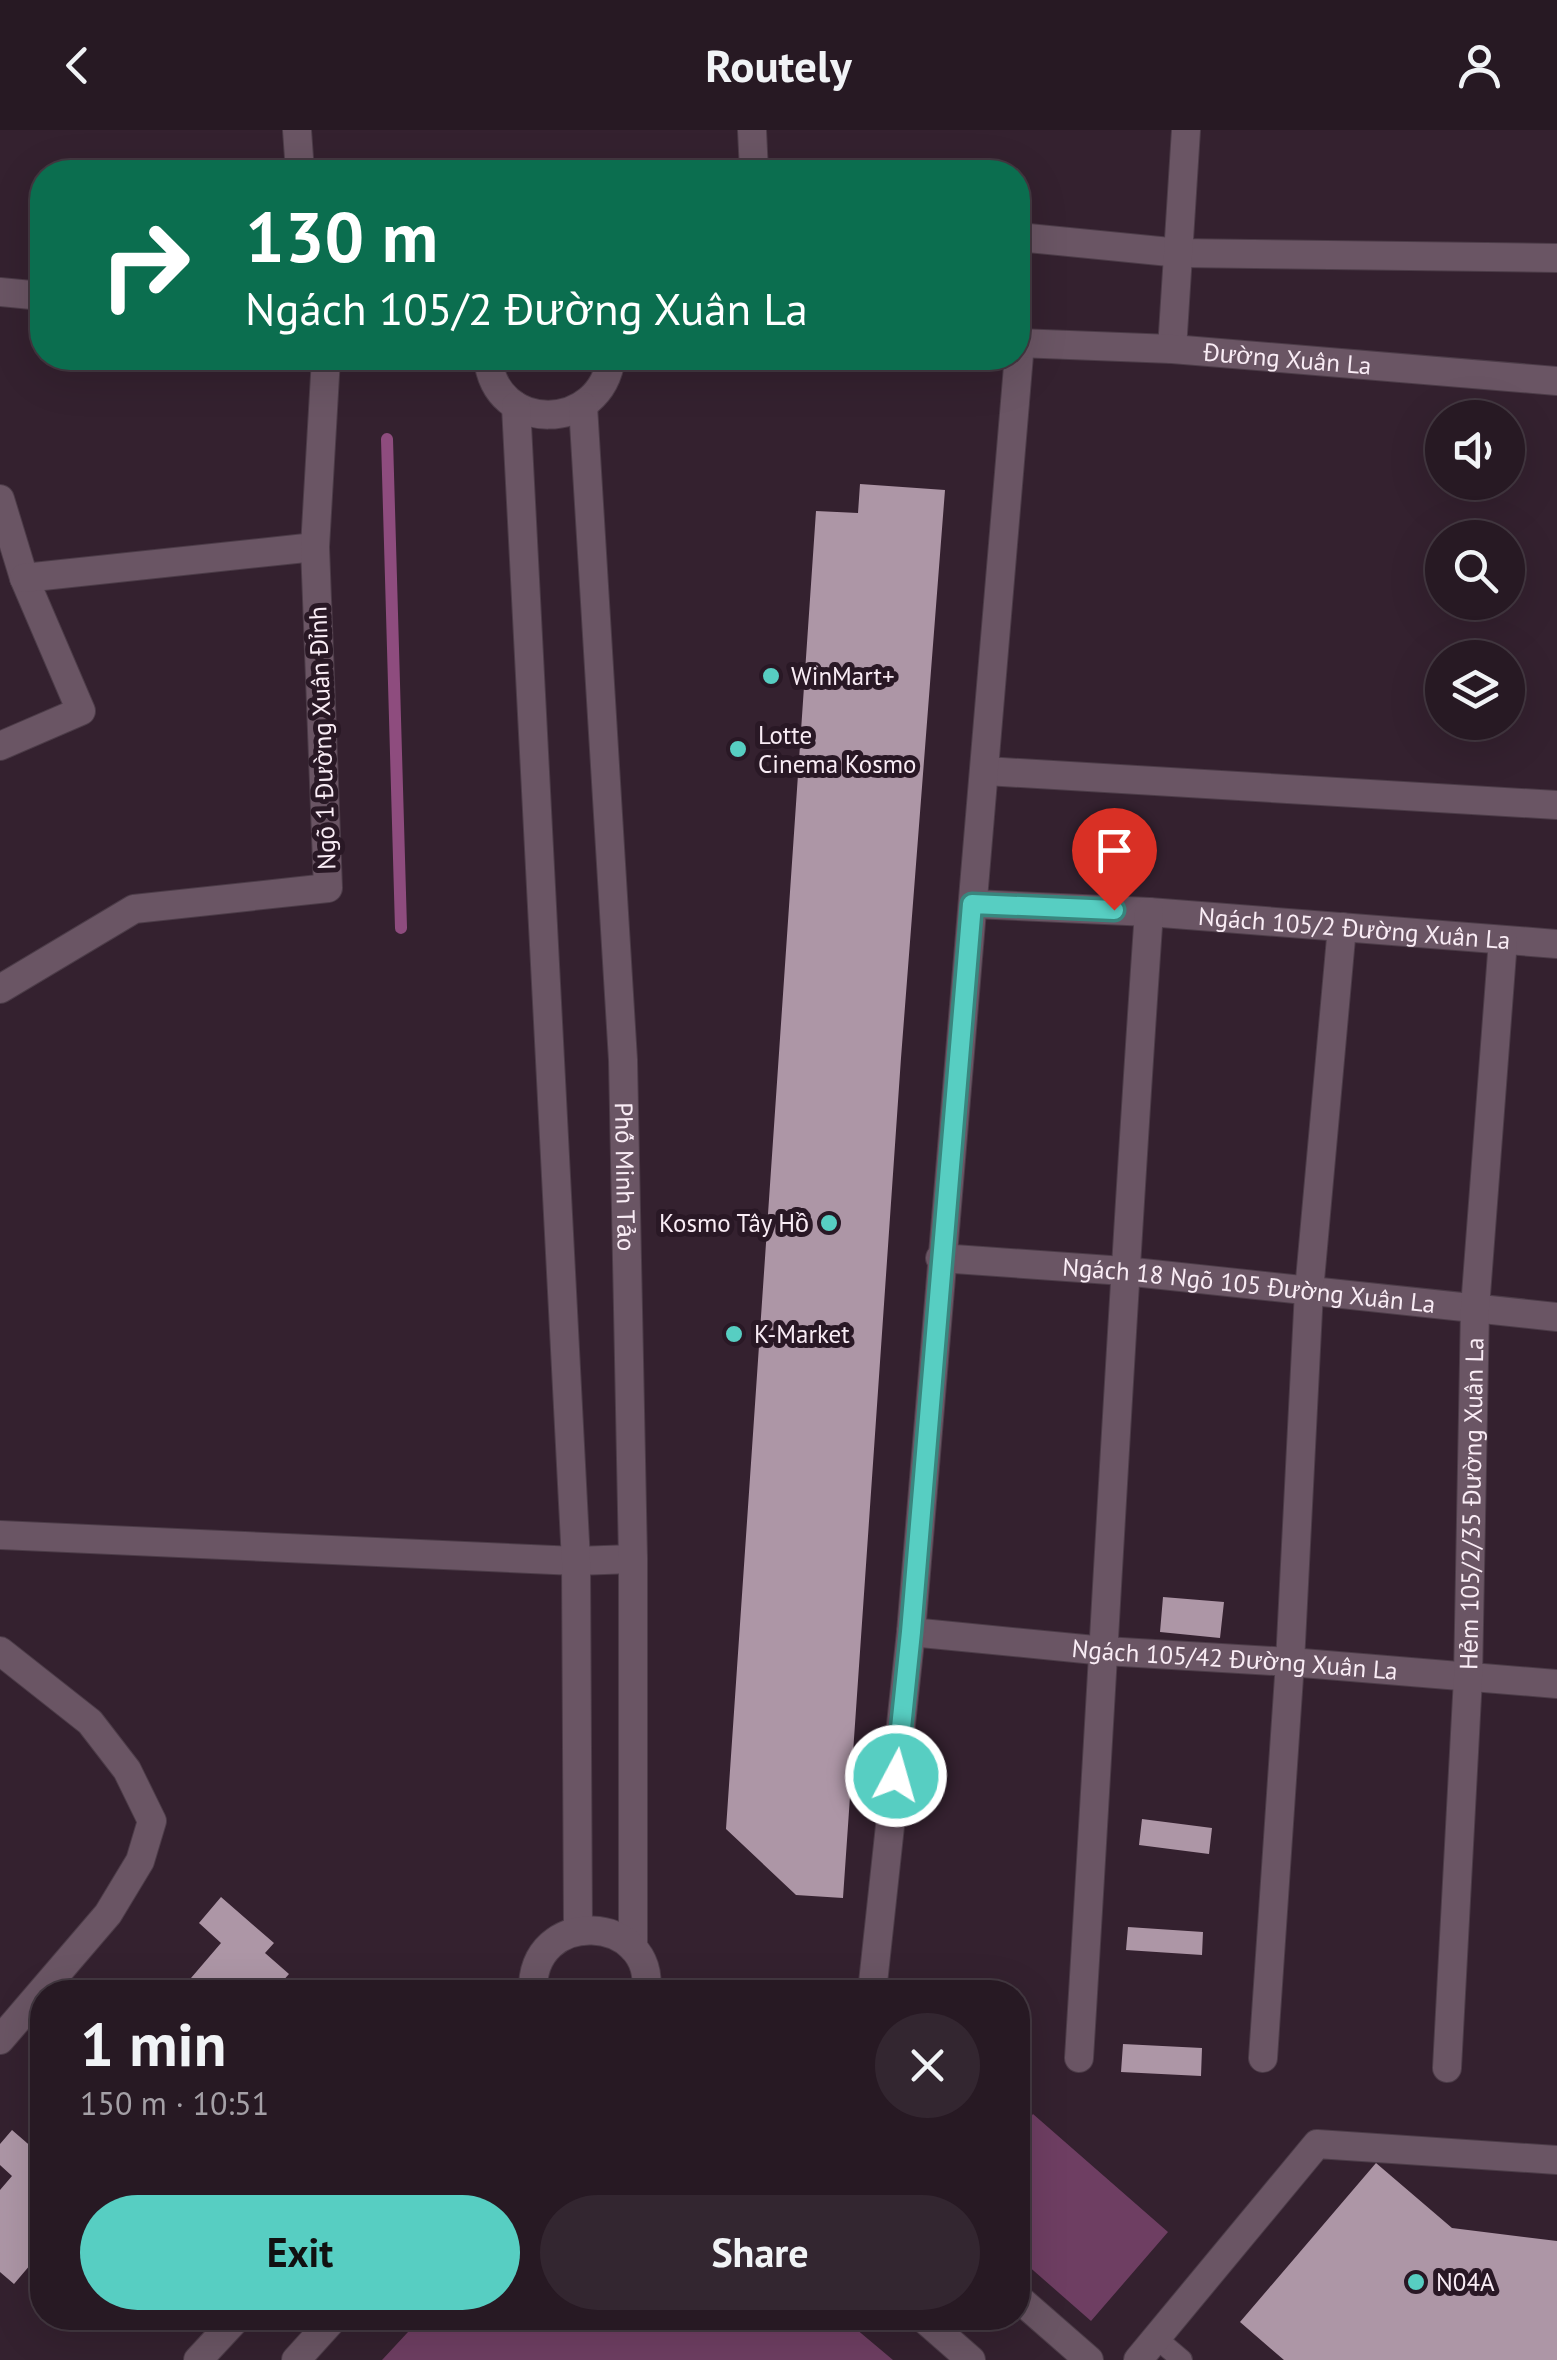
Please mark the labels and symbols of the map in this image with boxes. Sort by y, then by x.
street label: Đường Xuân La [1201,336,1373,382]
street label: Ngõ 1 Đường Xuân Đỉnh [301,606,343,870]
place label: WinMart+ [791,660,895,692]
marker: WinMart+ [760,665,782,687]
place label: Lotte Cinema Kosmo [758,719,916,780]
marker: Lotte Cinema Kosmo [727,738,749,760]
pin [1072,808,1157,911]
street label: Ngách 105/2 Đường Xuân La [1197,900,1511,956]
street label: Phố Minh Tảo [608,1102,643,1251]
place label: Kosmo Tây Hồ [659,1207,809,1239]
marker: Kosmo Tây Hồ [818,1212,840,1234]
street label: Ngách 18 Ngõ 105 Đường Xuân La [1061,1251,1437,1320]
place label: K-Market [754,1318,850,1350]
marker: K-Market [723,1323,745,1345]
street label: Hẻm 105/2/35 Đường Xuân La [1452,1337,1490,1670]
street label: Ngách 105/42 Đường Xuân La [1070,1632,1399,1687]
position arrow [844,1724,948,1828]
place label: N04A [1436,2266,1495,2298]
marker: N04A [1405,2271,1427,2293]

